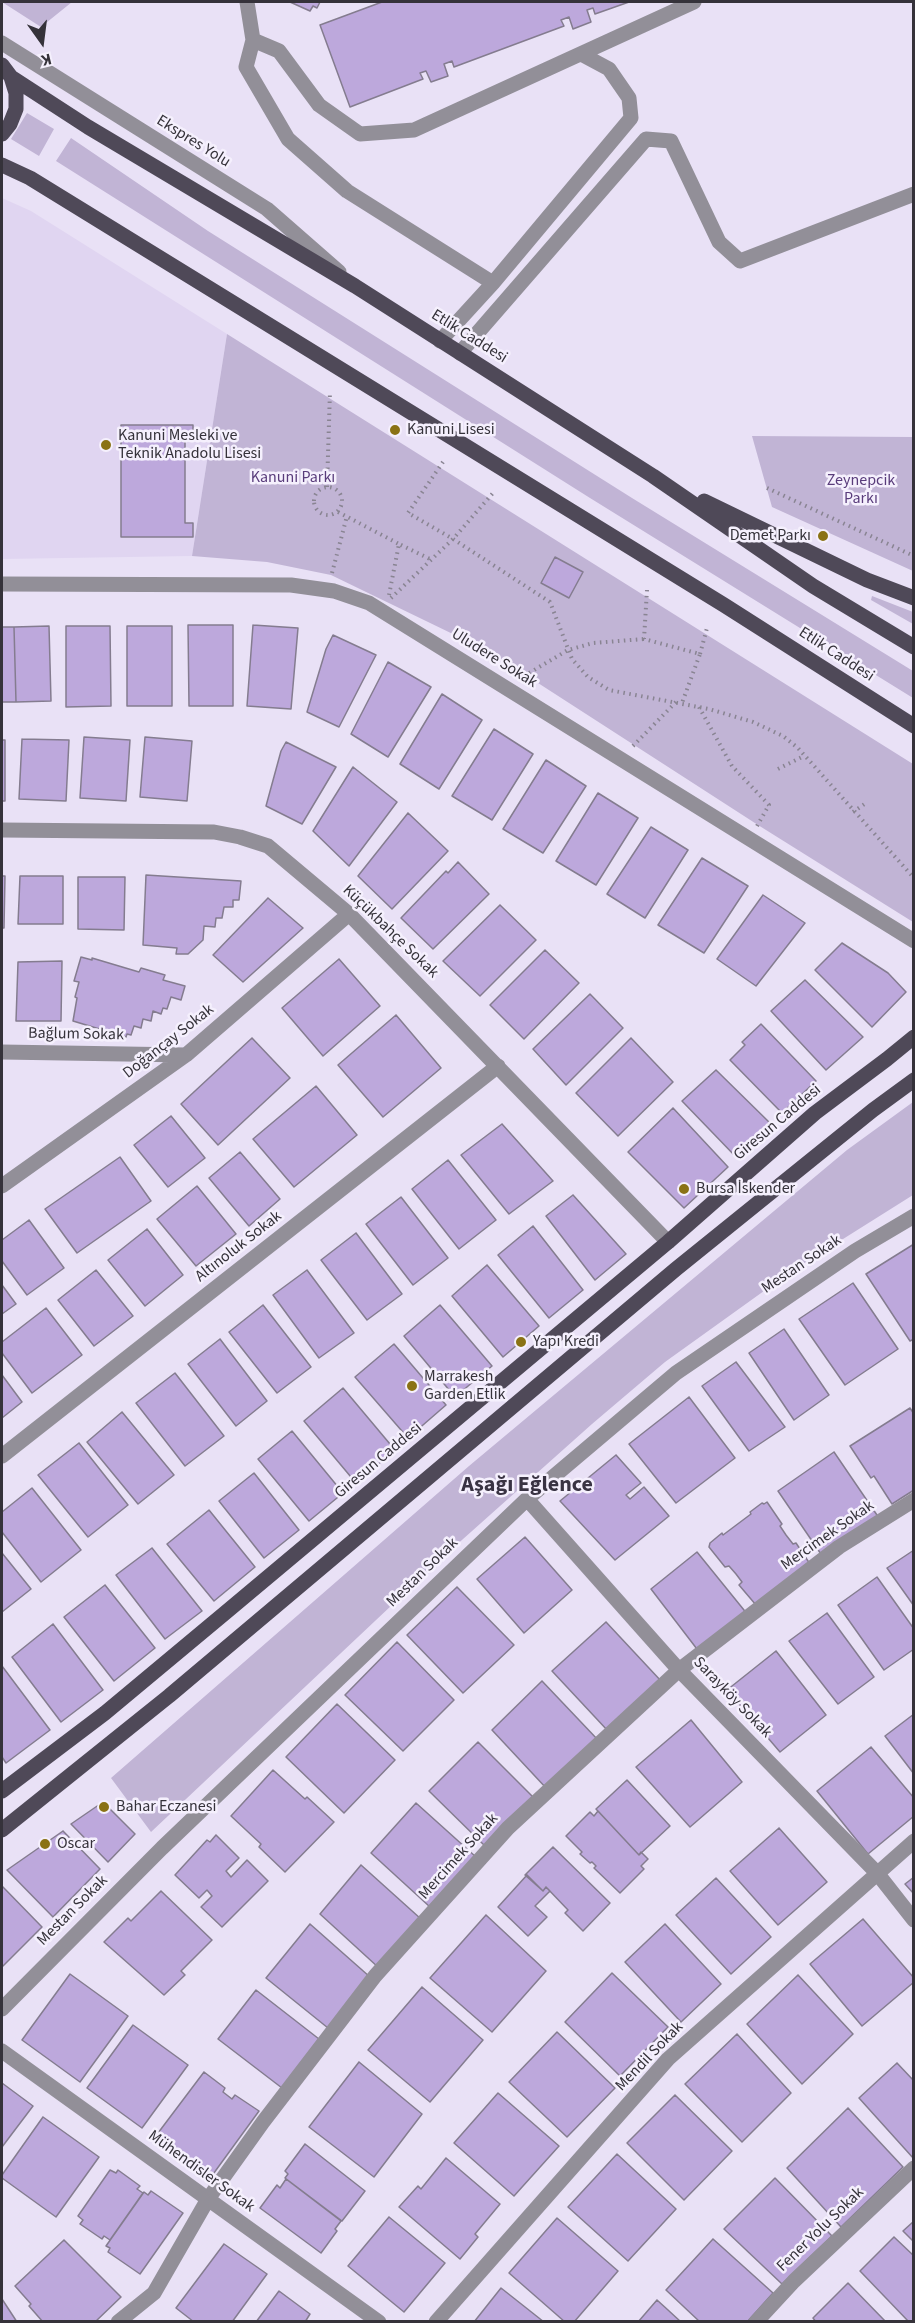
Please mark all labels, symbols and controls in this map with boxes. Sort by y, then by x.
north arrow [12,12,72,72]
text: K [39,48,54,71]
street label: Ekspres Yolu [152,112,234,172]
street label: Etlik Caddesi [427,306,511,368]
place label: Kanuni Lisesi [407,420,495,440]
marker: Kanuni Lisesi [388,423,402,437]
place label: Kanuni Mesleki ve Teknik Anadolu Lisesi [118,426,261,464]
marker: Kanuni Mesleki ve Teknik Anadolu Lisesi [99,438,113,452]
park label: Kanuni Parkı [251,468,335,488]
park label: Zeynepcik Parkı [827,471,895,509]
place label: Demet Parkı [730,526,811,546]
marker: Demet Parkı [816,529,830,543]
street label: Etlik Caddesi [795,623,877,687]
street label: Uludere Sokak [448,625,540,693]
street label: Küçükbahçe Sokak [338,881,442,983]
street label: Doğançay Sokak [120,1001,218,1083]
street label: Bağlum Sokak [28,1025,124,1045]
street label: Giresun Caddesi [730,1081,826,1165]
place label: Bursa İskender [696,1179,795,1199]
marker: Bursa İskender [677,1182,691,1196]
street label: Altınoluk Sokak [192,1207,286,1287]
street label: Mestan Sokak [758,1231,846,1299]
place label: Yapı Kredi [533,1332,599,1352]
marker: Yapı Kredi [514,1335,528,1349]
place label: Marrakesh Garden Etlik [424,1367,505,1405]
marker: Marrakesh Garden Etlik [405,1379,419,1393]
street label: Giresun Caddesi [331,1419,427,1503]
district label: Aşağı Eğlence [461,1473,593,1499]
street label: Mercimek Sokak [778,1497,878,1575]
street label: Mestan Sokak [383,1534,463,1612]
street label: Sarayköy Sokak [689,1653,775,1743]
place label: Bahar Eczanesi [116,1797,216,1817]
marker: Bahar Eczanesi [97,1800,111,1814]
street label: Mercimek Sokak [415,1810,503,1904]
place label: Oscar [57,1834,95,1854]
marker: Oscar [38,1837,52,1851]
street label: Mestan Sokak [34,1872,112,1950]
street label: Mendil Sokak [612,2018,688,2096]
street label: Mühendisler Sokak [144,2127,258,2217]
street label: Fener Yolu Sokak [773,2184,869,2276]

